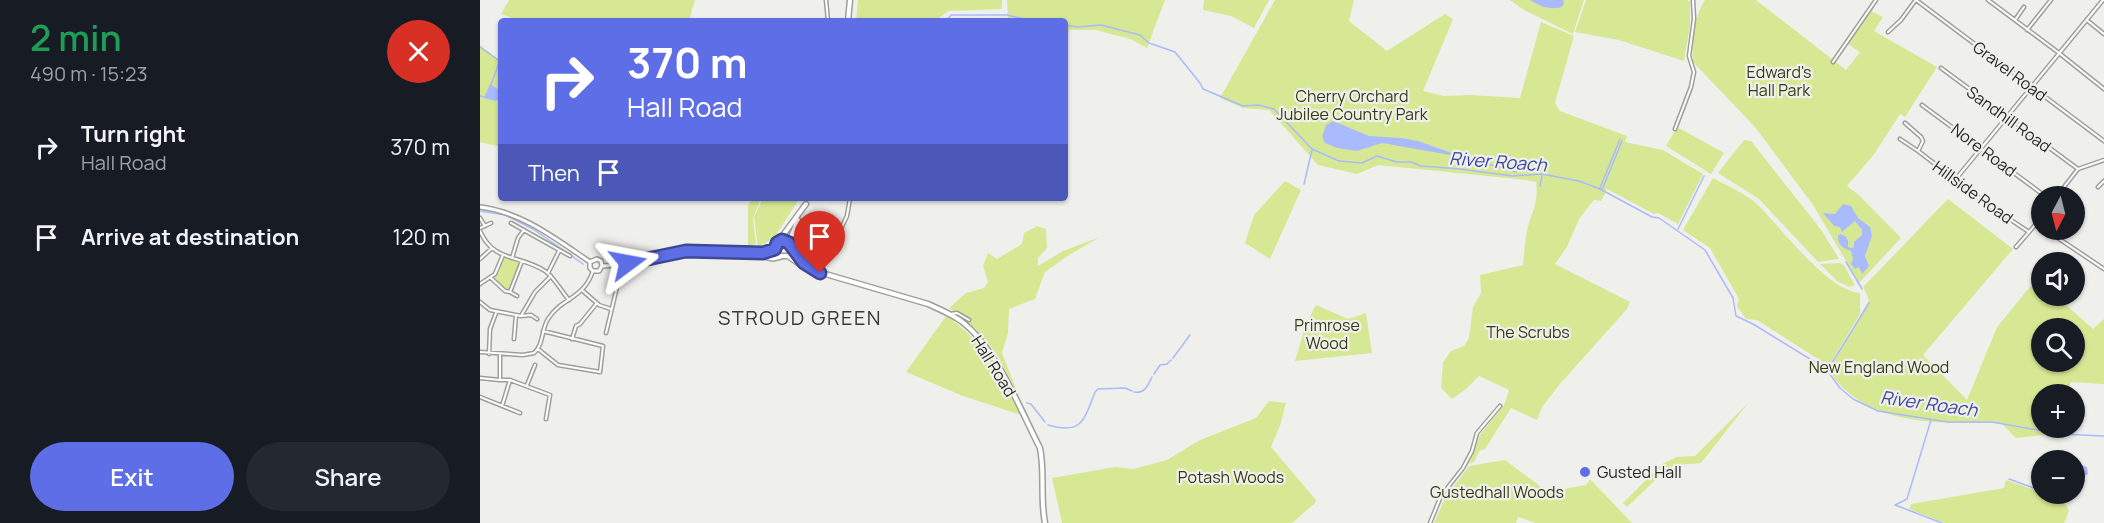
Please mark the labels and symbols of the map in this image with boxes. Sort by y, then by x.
street label: Gravel Road [1969,36,2051,106]
park label: Edward's Hall Park [1747,61,1811,101]
street label: Sandhill Road [1962,81,2056,157]
park label: Cherry Orchard Jubilee Country Park [1276,85,1429,125]
street label: Nore Road [1947,118,2021,182]
water label: River Roach [1448,146,1549,176]
street label: Hillside Road [1928,155,2018,229]
north arrow [2031,186,2085,240]
pin [794,211,845,273]
position arrow [596,231,660,295]
district label: STROUD GREEN [718,304,882,331]
park label: Primrose Wood [1294,314,1360,354]
park label: The Scrubs [1486,321,1570,343]
street label: Hall Road [967,331,1021,401]
park label: New England Wood [1809,356,1949,378]
water label: River Roach [1879,384,1980,422]
place label: Gusted Hall [1597,461,1682,483]
marker: Gusted Hall [1578,465,1592,479]
park label: Potash Woods [1178,466,1284,488]
park label: Gustedhall Woods [1430,481,1564,503]

